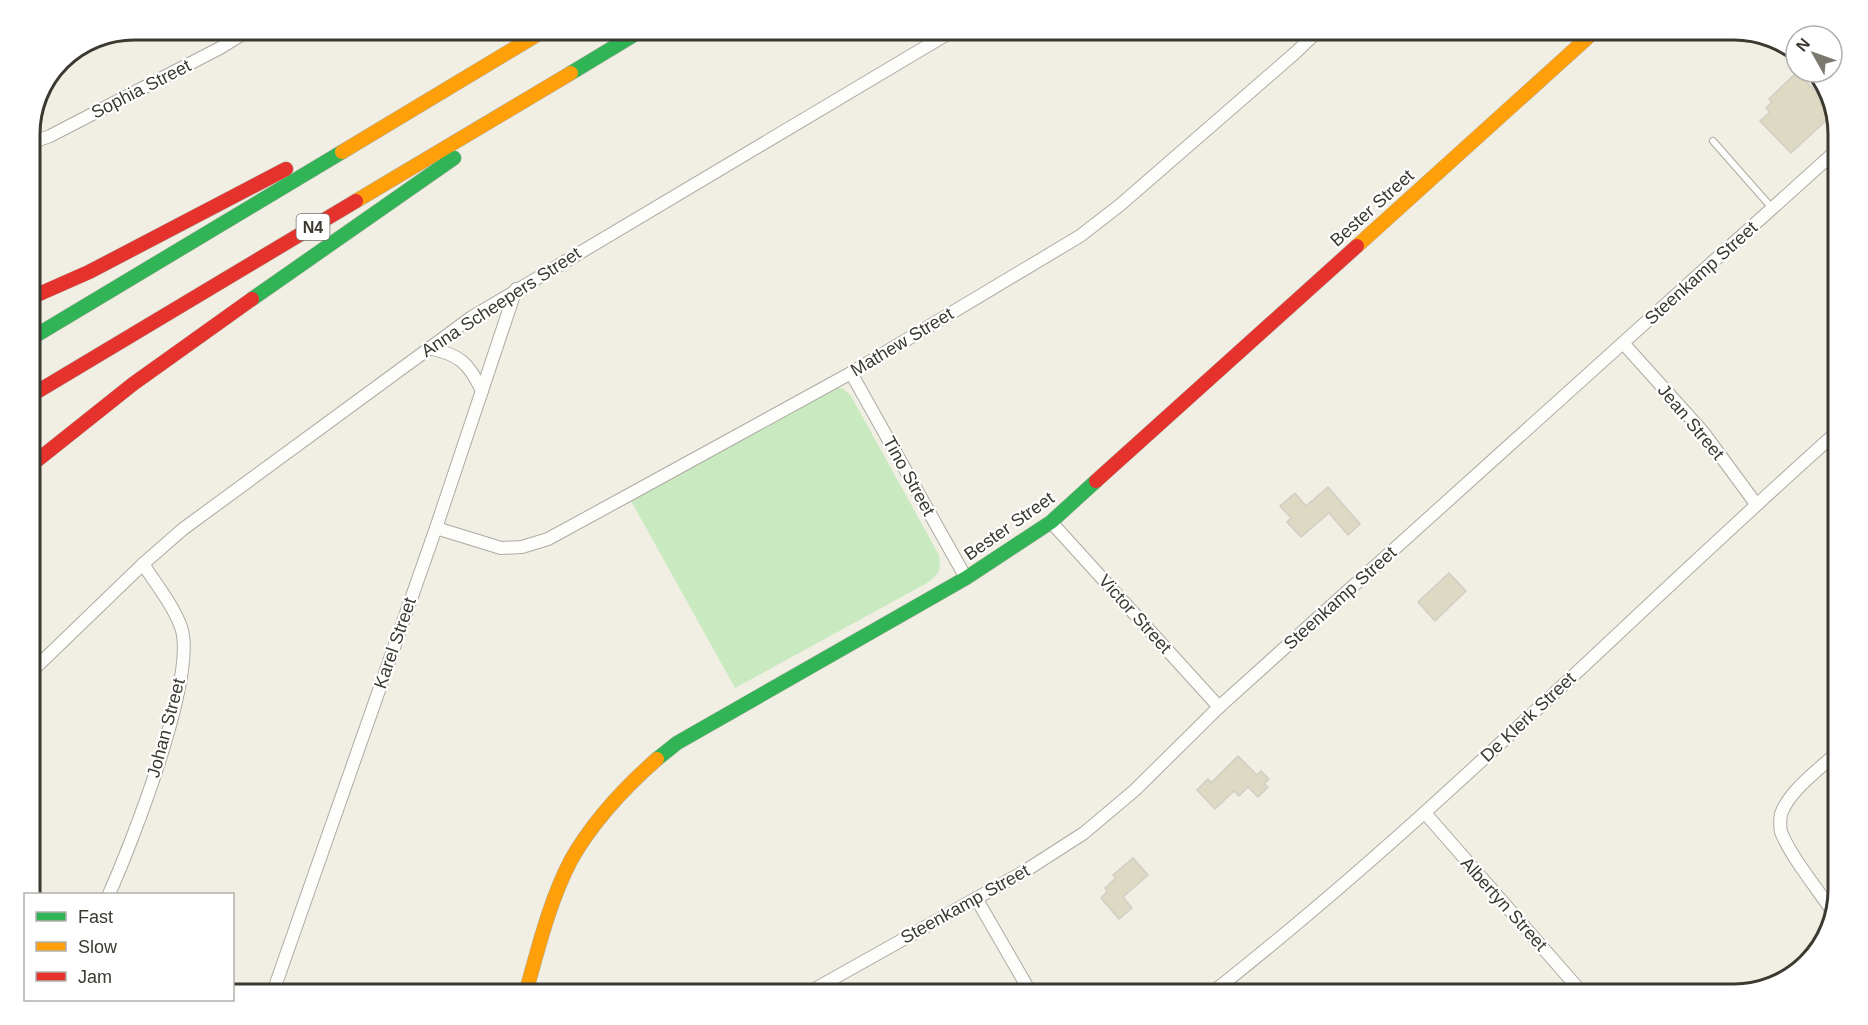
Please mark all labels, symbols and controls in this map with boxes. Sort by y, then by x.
north arrow [1784,24,1844,84]
text: N [1793,35,1813,55]
street label: Sophia Street [88,55,194,123]
street label: Bester Street [1326,165,1418,251]
road number: N4 [296,214,330,240]
street label: Steenkamp Street [1641,217,1761,329]
street label: Anna Scheepers Street [418,243,584,361]
street label: Mathew Street [847,304,957,380]
street label: Jean Street [1654,380,1728,464]
street label: Tino Street [879,433,939,519]
street label: Bester Street [960,488,1058,564]
street label: Steenkamp Street [1280,542,1400,654]
street label: Victor Street [1095,571,1175,657]
street label: Karel Street [370,595,420,691]
street label: De Klerk Street [1477,668,1579,766]
street label: Johan Street [143,676,189,780]
street label: Albertyn Street [1457,853,1551,955]
street label: Steenkamp Street [897,860,1033,948]
legend [24,893,234,1001]
text: Fast [78,907,113,927]
text: Slow [78,937,118,957]
text: Jam [78,967,112,987]

